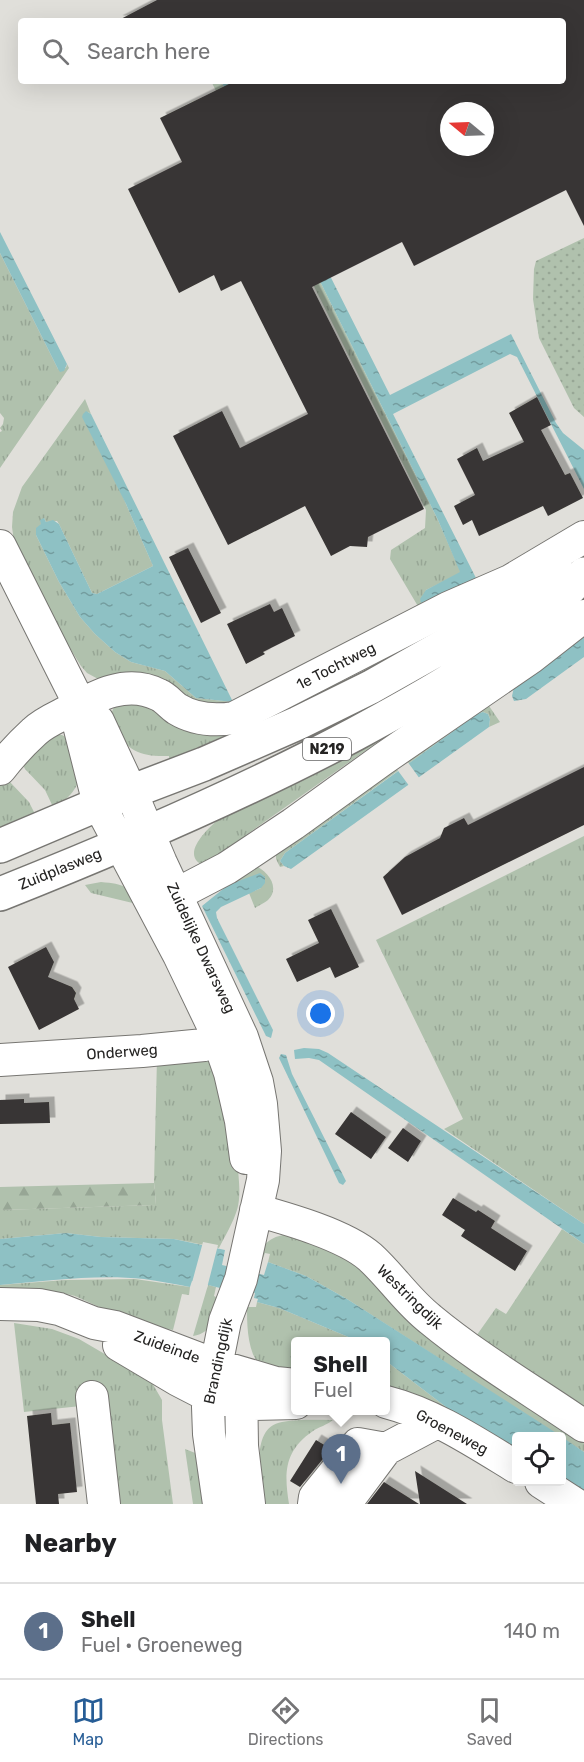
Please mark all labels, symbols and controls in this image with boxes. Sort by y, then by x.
search box [18,18,566,84]
icon: search [39,35,72,68]
text: Search here [87,38,210,65]
north arrow [440,102,494,156]
street label: 1e Tochtweg [293,638,379,694]
road number: N219 [303,738,351,760]
street label: Zuidplasweg [16,844,104,894]
street label: Zuidelijke Dwarsweg [163,880,239,1016]
your location [306,999,335,1028]
street label: Onderweg [86,1041,158,1063]
street label: Westringdijk [373,1261,447,1333]
street label: Brandingdijk [200,1316,236,1406]
street label: Zuideinde [132,1327,202,1367]
popup [291,1337,390,1415]
text: Shell [313,1351,368,1378]
text: Fuel [313,1378,353,1402]
street label: Groeneweg [413,1405,491,1459]
map controls [512,1432,566,1486]
button: locate [512,1432,566,1486]
pin: 1 [322,1434,360,1484]
text: Nearby [24,1528,117,1559]
text: Shell [81,1606,136,1633]
text: 1 [39,1619,48,1643]
text: 140 m [504,1619,560,1643]
text: Fuel · Groeneweg [81,1633,243,1657]
tab: Map [72,1694,105,1749]
tab: Directions [248,1694,324,1749]
tab: Saved [467,1694,512,1749]

